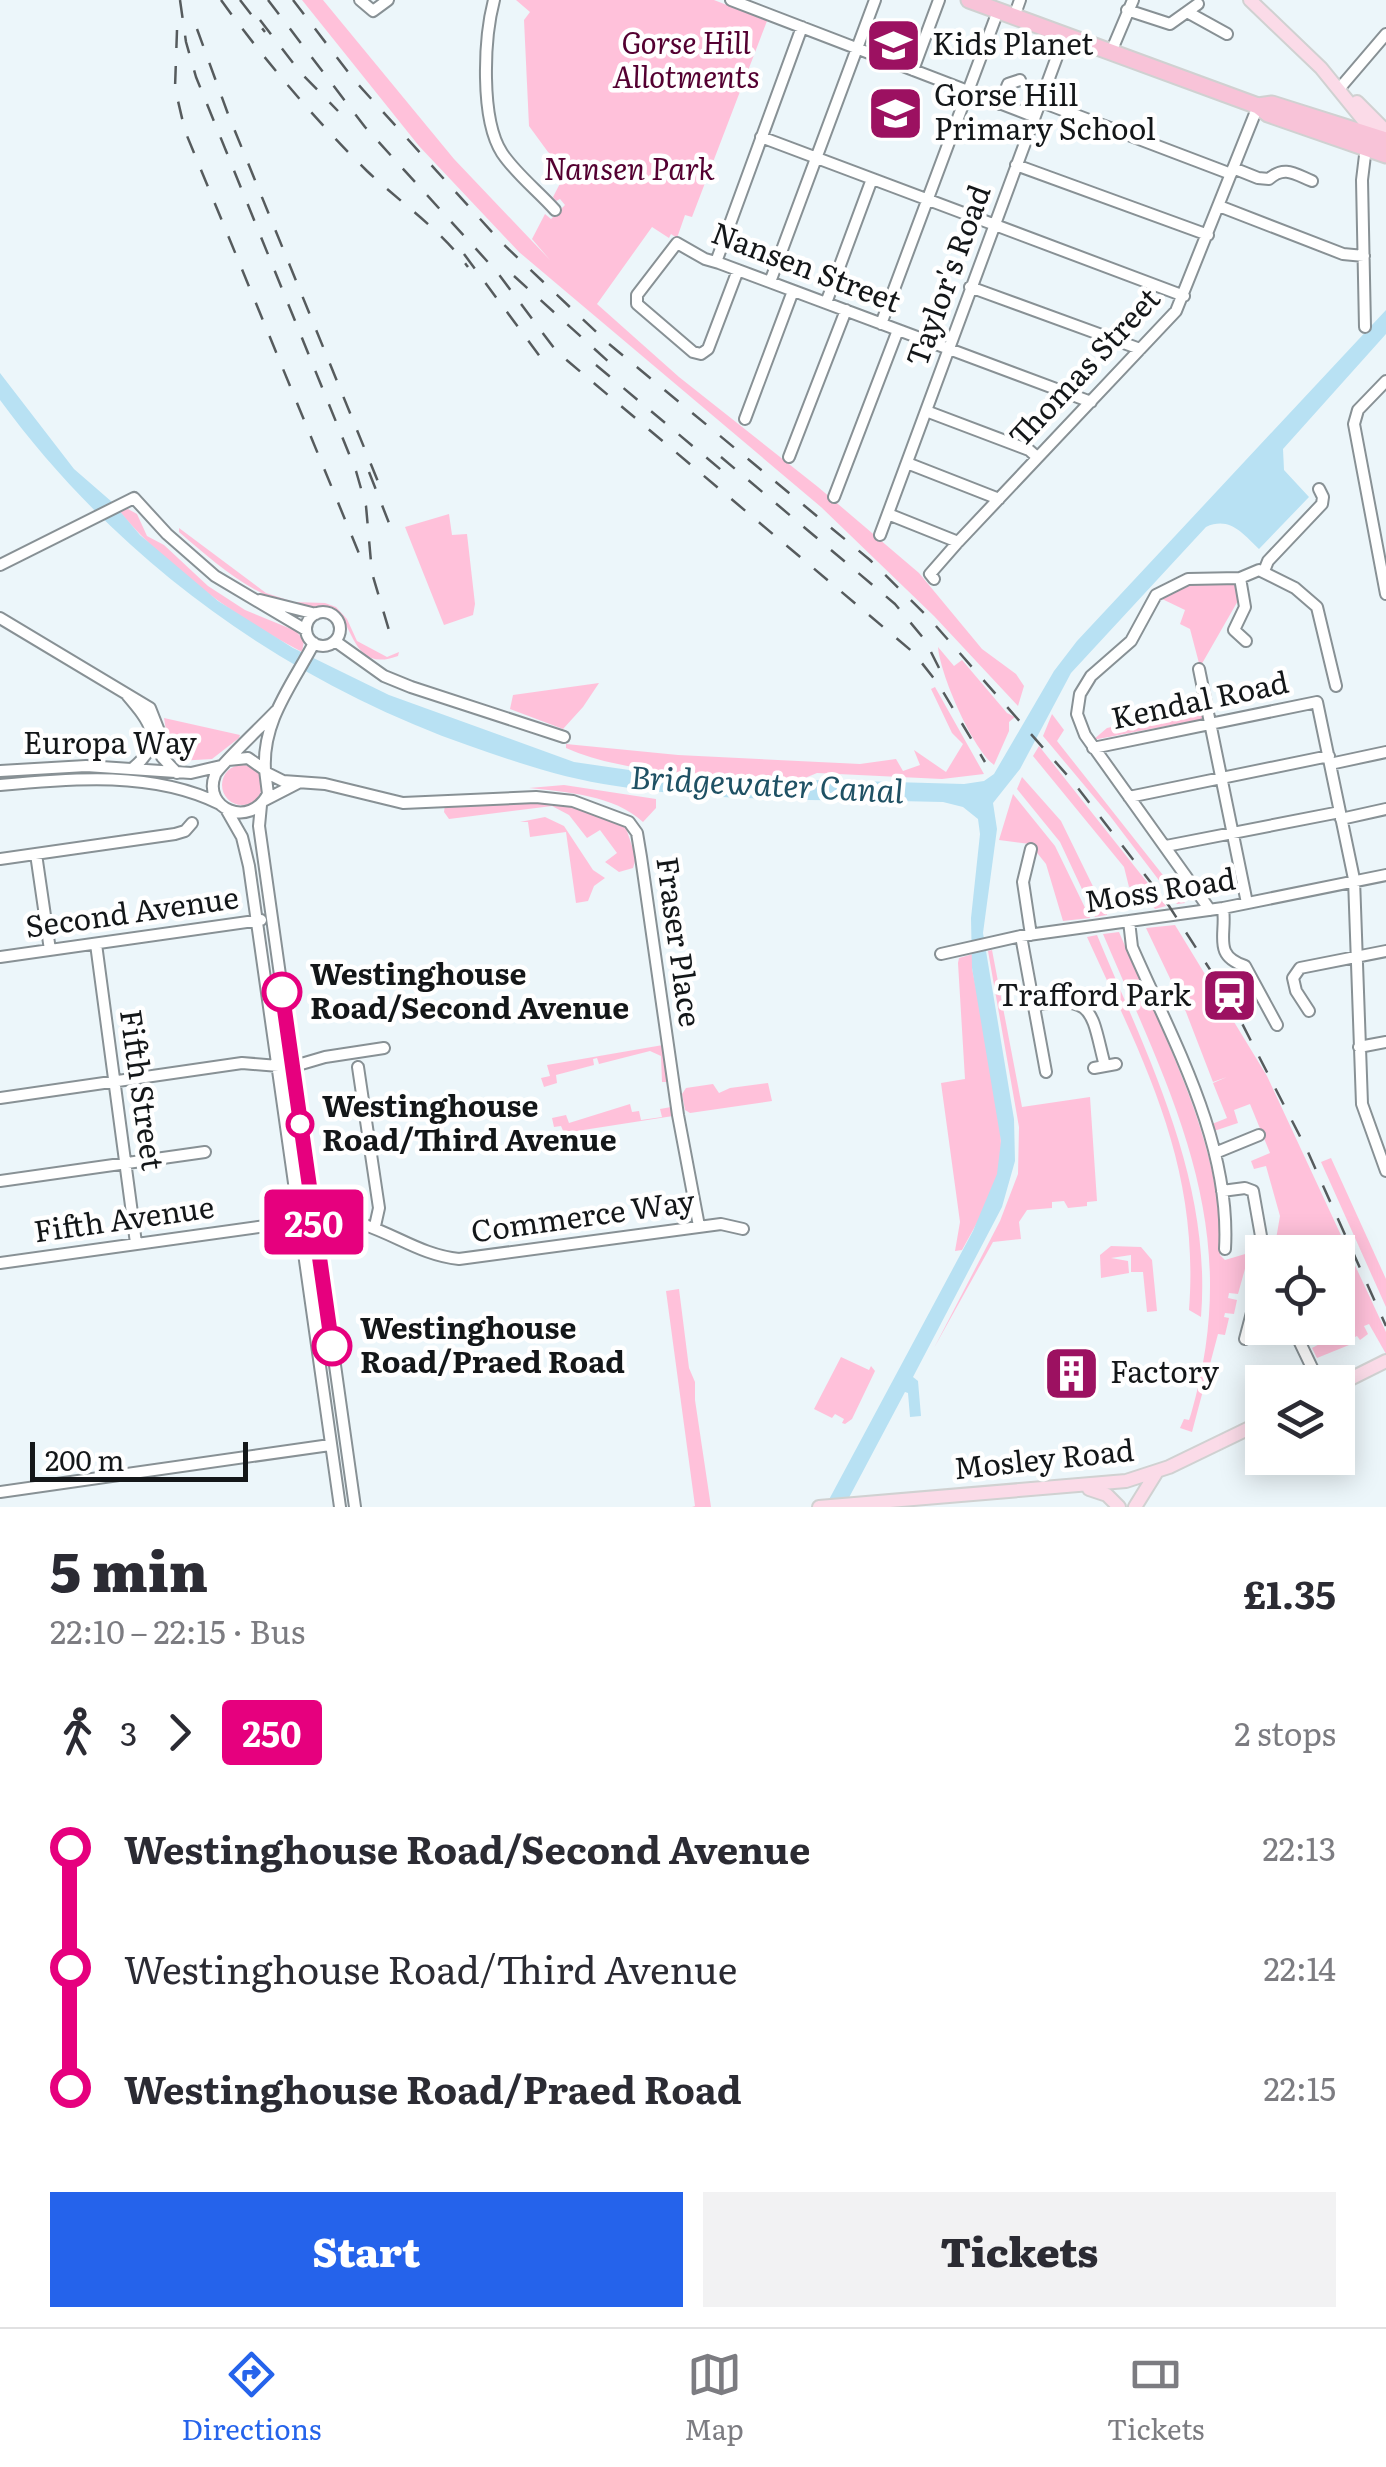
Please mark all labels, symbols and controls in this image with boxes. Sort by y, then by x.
school or university icon: Kids Planet [863,15,923,75]
park label: Gorse Hill Allotments [612,19,760,97]
place label: Kids Planet [932,20,1093,64]
place label: Gorse Hill Primary School [934,71,1156,149]
school or university icon: Gorse Hill Primary School [865,83,925,143]
park label: Nansen Park [543,145,715,189]
street label: Taylor's Road [893,178,999,372]
street label: Nansen Street [706,209,908,321]
street label: Thomas Street [997,276,1169,456]
street label: Kendal Road [1107,658,1292,738]
street label: Europa Way [23,719,198,763]
water label: Bridgewater Canal [629,751,905,813]
street label: Fraser Place [647,854,715,1030]
street label: Moss Road [1081,854,1238,922]
street label: Second Avenue [22,873,241,947]
place label: Westinghouse Road/Second Avenue [310,950,629,1028]
station icon: Trafford Park [1200,966,1260,1026]
place label: Trafford Park [997,971,1192,1015]
marker: Westinghouse Road/Second Avenue [263,973,301,1011]
street label: Fifth Street [111,1006,177,1173]
place label: Westinghouse Road/Third Avenue [322,1082,617,1160]
marker: Westinghouse Road/Third Avenue [287,1111,313,1137]
street label: Commerce Way [468,1176,698,1252]
street label: Fifth Avenue [31,1183,217,1251]
line badge: 250 [256,1190,372,1254]
text: 250 [284,1196,344,1248]
map controls [1245,1235,1355,1475]
button: locate [1245,1235,1355,1345]
place label: Westinghouse Road/Praed Road [360,1304,625,1382]
marker: Westinghouse Road/Praed Road [313,1327,351,1365]
building icon: Factory [1041,1343,1101,1403]
place label: Factory [1110,1348,1220,1392]
button: layers [1245,1365,1355,1475]
street label: Mosley Road [951,1426,1136,1488]
scale bar [30,1437,248,1482]
text: 200 m [45,1438,124,1480]
text: 5 min [50,1527,208,1609]
text: £1.35 [1243,1564,1336,1621]
text: 22:10 – 22:15 · Bus [50,1606,305,1654]
icon: walk [50,1705,105,1760]
icon: forward [152,1705,207,1760]
text: 250 [242,1706,302,1758]
text: 3 [120,1708,137,1756]
text: 2 stops [1234,1708,1336,1756]
text: Westinghouse Road/Second Avenue [124,1819,810,1876]
text: 22:13 [1263,1823,1336,1871]
text: Westinghouse Road/Third Avenue [124,1939,737,1996]
text: 22:14 [1264,1943,1336,1991]
text: Westinghouse Road/Praed Road [124,2059,742,2116]
text: 22:15 [1264,2063,1336,2111]
button: Start [50,2192,683,2307]
button: Tickets [703,2192,1336,2307]
tab: Directions [181,2347,321,2449]
tab: Map [684,2347,744,2449]
tab: Tickets [1107,2347,1205,2449]

